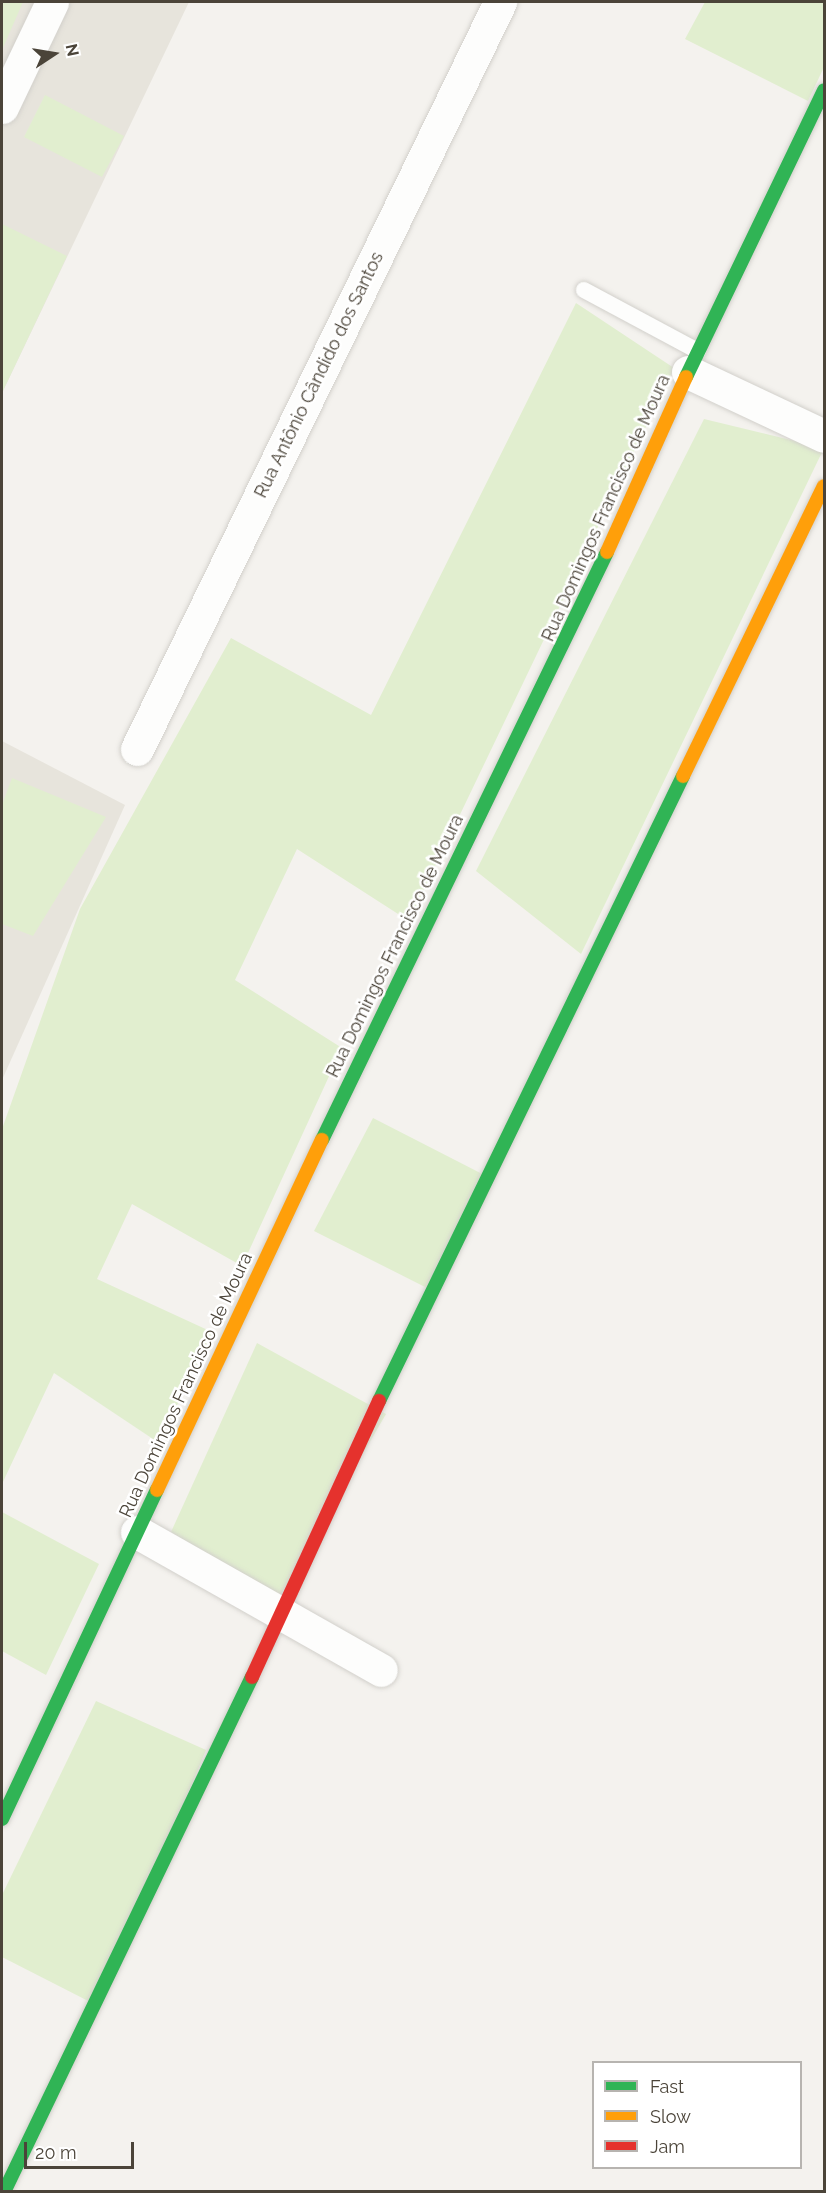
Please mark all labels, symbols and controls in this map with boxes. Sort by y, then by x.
north arrow [24,24,84,84]
text: N [62,42,83,58]
street label: Rua Antônio Cândido dos Santos [250,248,388,502]
street label: Rua Domingos Francisco de Moura [537,371,675,645]
street label: Rua Domingos Francisco de Moura [322,811,468,1081]
street label: Rua Domingos Francisco de Moura [115,1249,257,1521]
legend [592,2061,802,2169]
text: Fast [650,2076,684,2097]
text: Slow [650,2106,691,2127]
scale bar [27,2130,136,2168]
text: Jam [650,2136,685,2157]
text: 20 m [35,2142,77,2163]

